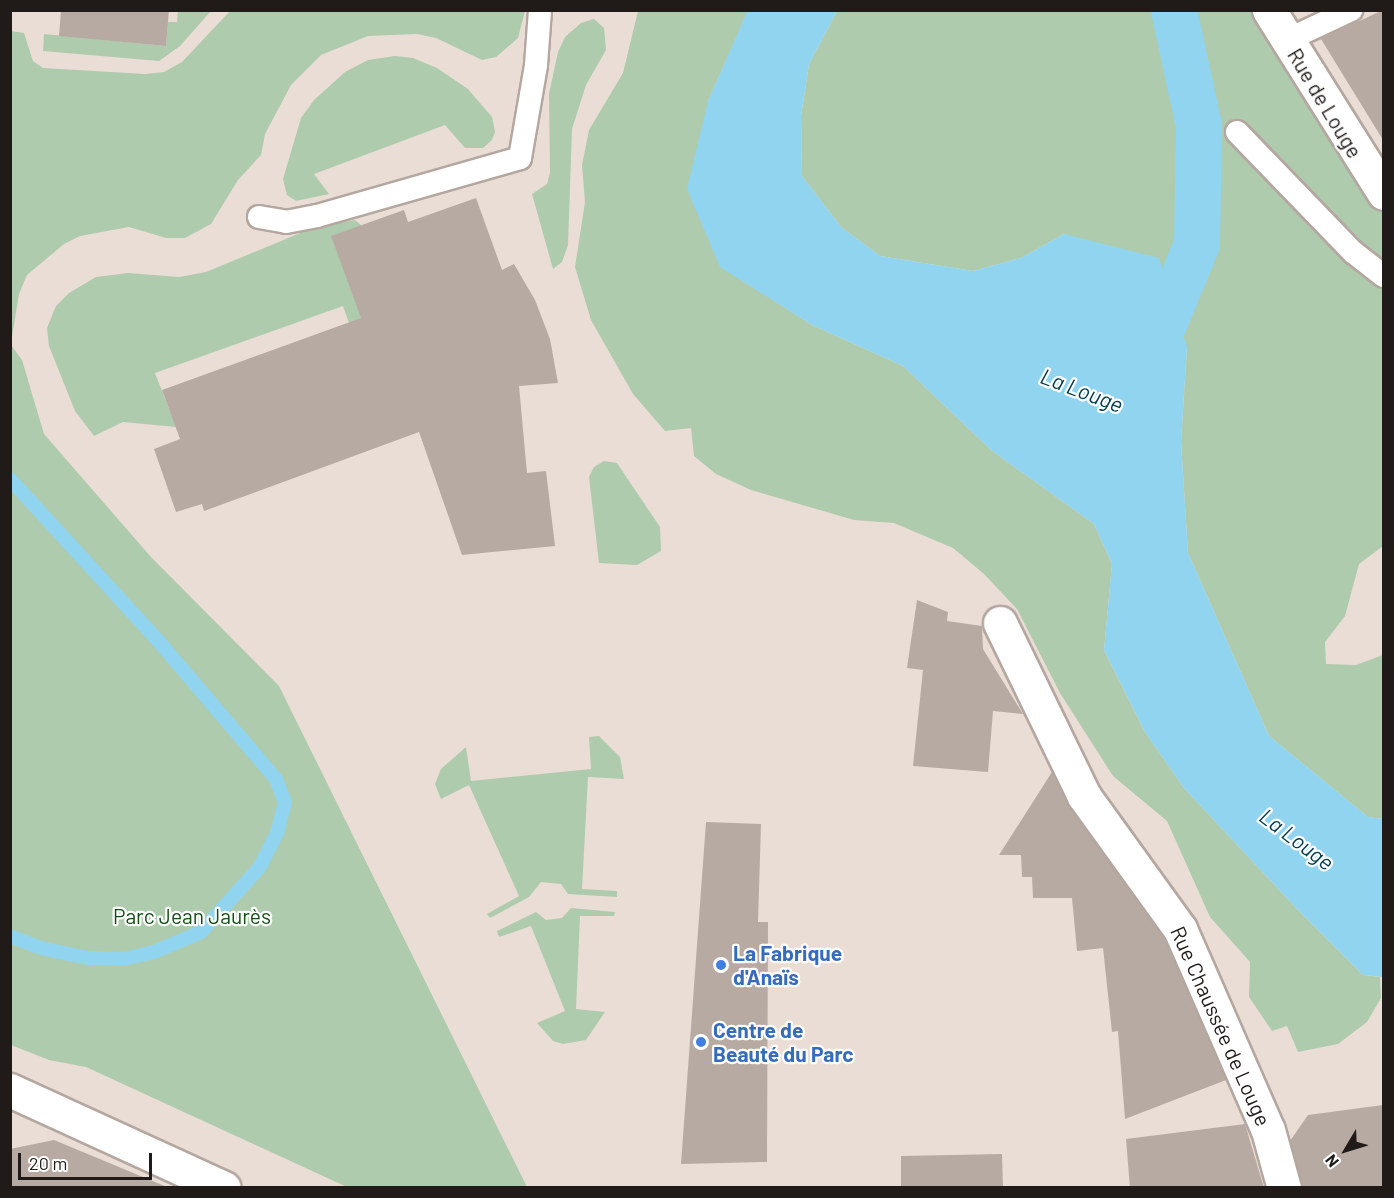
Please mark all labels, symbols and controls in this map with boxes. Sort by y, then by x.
street label: Rue de Louge [1282,44,1368,162]
water label: La Louge [1037,362,1127,418]
water label: La Louge [1255,803,1339,875]
park label: Parc Jean Jaurès [113,903,271,929]
street label: Rue Chaussée de Louge [1166,922,1276,1130]
place label: La Fabrique d'Anaïs [733,940,842,990]
marker: La Fabrique d'Anaïs [714,958,728,972]
place label: Centre de Beauté du Parc [713,1017,853,1067]
marker: Centre de Beauté du Parc [694,1035,708,1049]
north arrow [1316,1120,1376,1180]
scale bar [21,1141,154,1179]
text: N [1321,1151,1342,1171]
text: 20 m [29,1152,67,1174]

